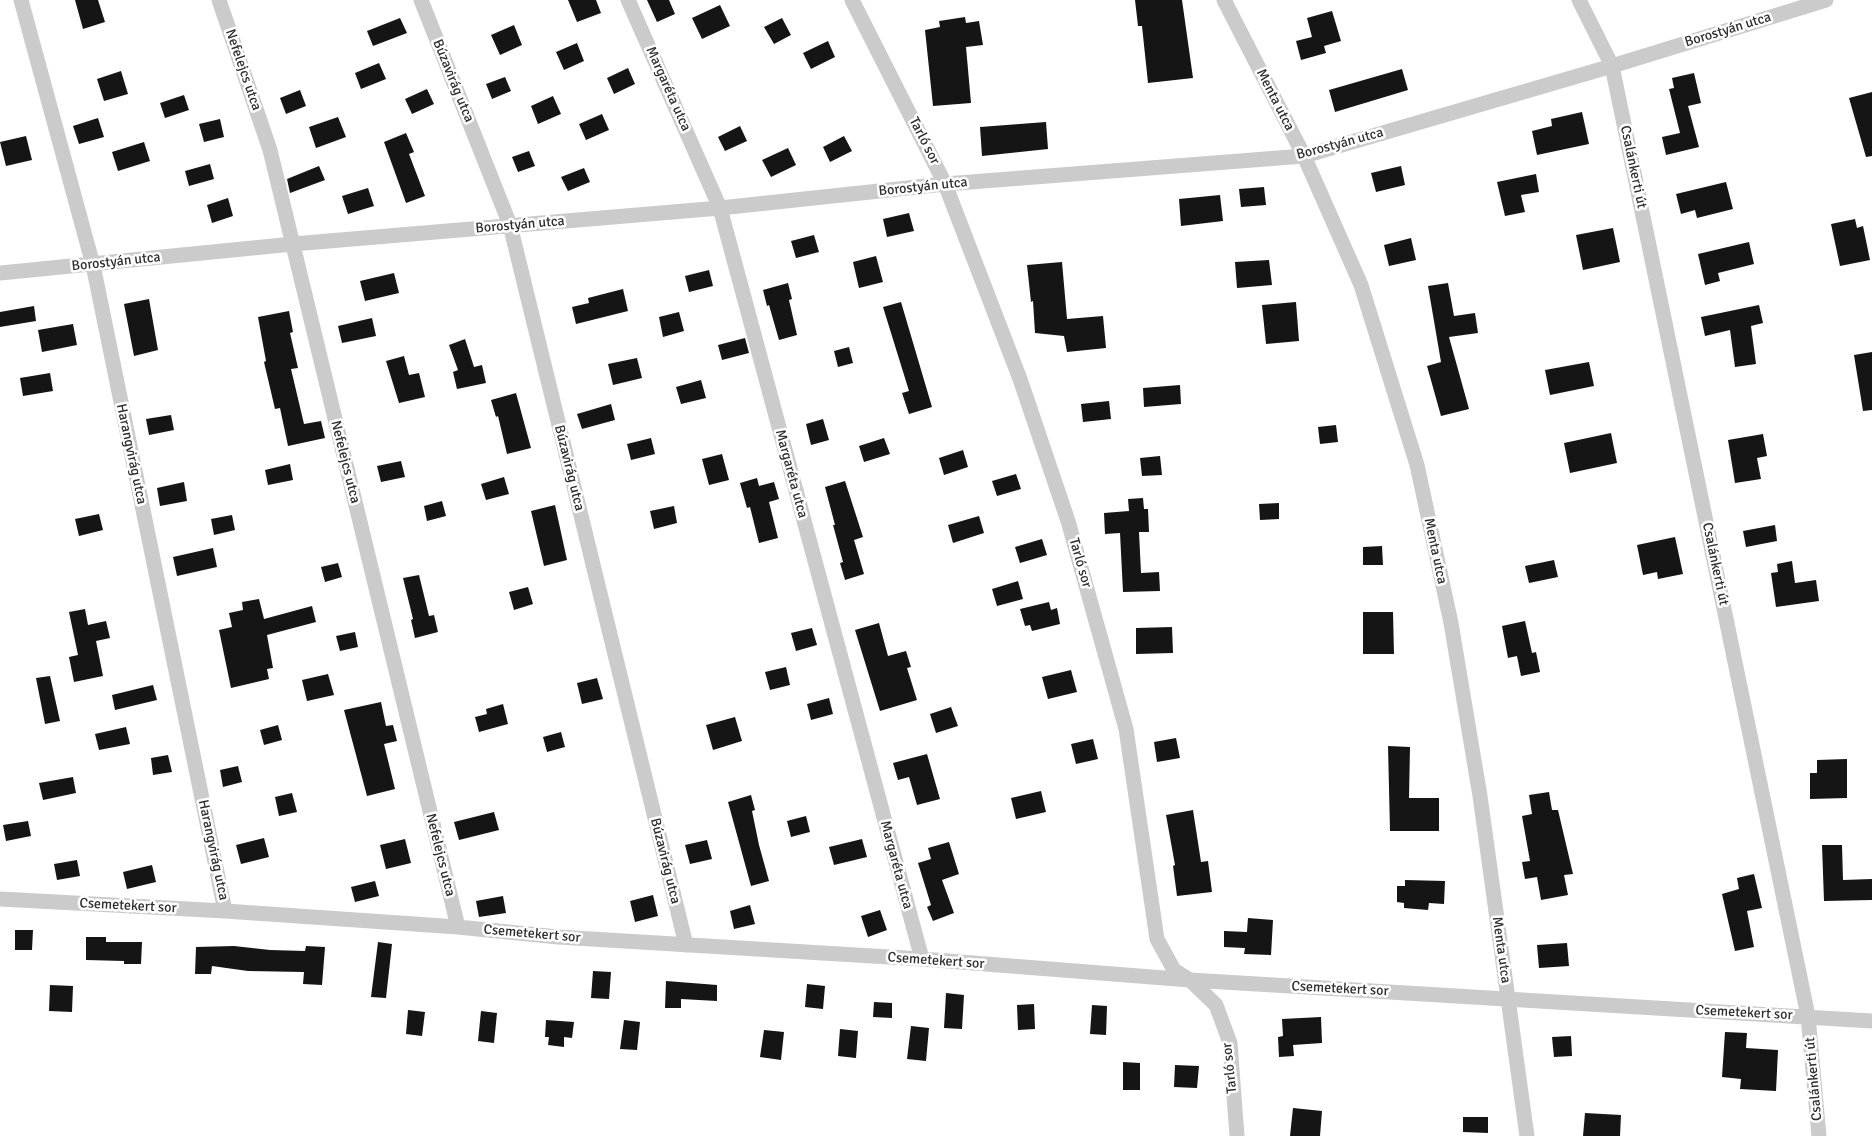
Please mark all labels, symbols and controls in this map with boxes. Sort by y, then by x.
street label: Borostyán utca [1683,9,1773,51]
street label: Nefelejcs utca [221,27,265,113]
street label: Búzavirág utca [429,37,477,125]
street label: Margaréta utca [642,44,694,134]
street label: Menta utca [1252,66,1298,134]
street label: Tarló sor [905,114,943,168]
street label: Borostyán utca [1295,124,1385,164]
street label: Csalánkerti út [1616,124,1650,210]
street label: Borostyán utca [878,174,968,200]
street label: Borostyán utca [475,213,565,237]
street label: Borostyán utca [71,249,161,275]
street label: Harangvirág utca [112,402,150,506]
street label: Nefelejcs utca [327,419,363,505]
street label: Búzavirág utca [550,423,588,513]
street label: Margaréta utca [771,428,811,520]
street label: Menta utca [1420,516,1450,586]
street label: Csalánkerti út [1698,521,1732,607]
street label: Tarló sor [1065,536,1095,590]
street label: Harangvirág utca [194,798,232,902]
street label: Nefelejcs utca [422,812,458,898]
street label: Búzavirág utca [646,816,684,906]
street label: Margaréta utca [876,819,916,911]
street label: Csemetekert sor [79,895,177,917]
street label: Menta utca [1488,916,1514,984]
street label: Csemetekert sor [483,921,581,947]
street label: Csemetekert sor [887,949,985,973]
street label: Csemetekert sor [1291,978,1389,1000]
street label: Csemetekert sor [1695,1002,1793,1024]
street label: Csalánkerti út [1802,1036,1826,1122]
street label: Tarló sor [1219,1042,1241,1094]

